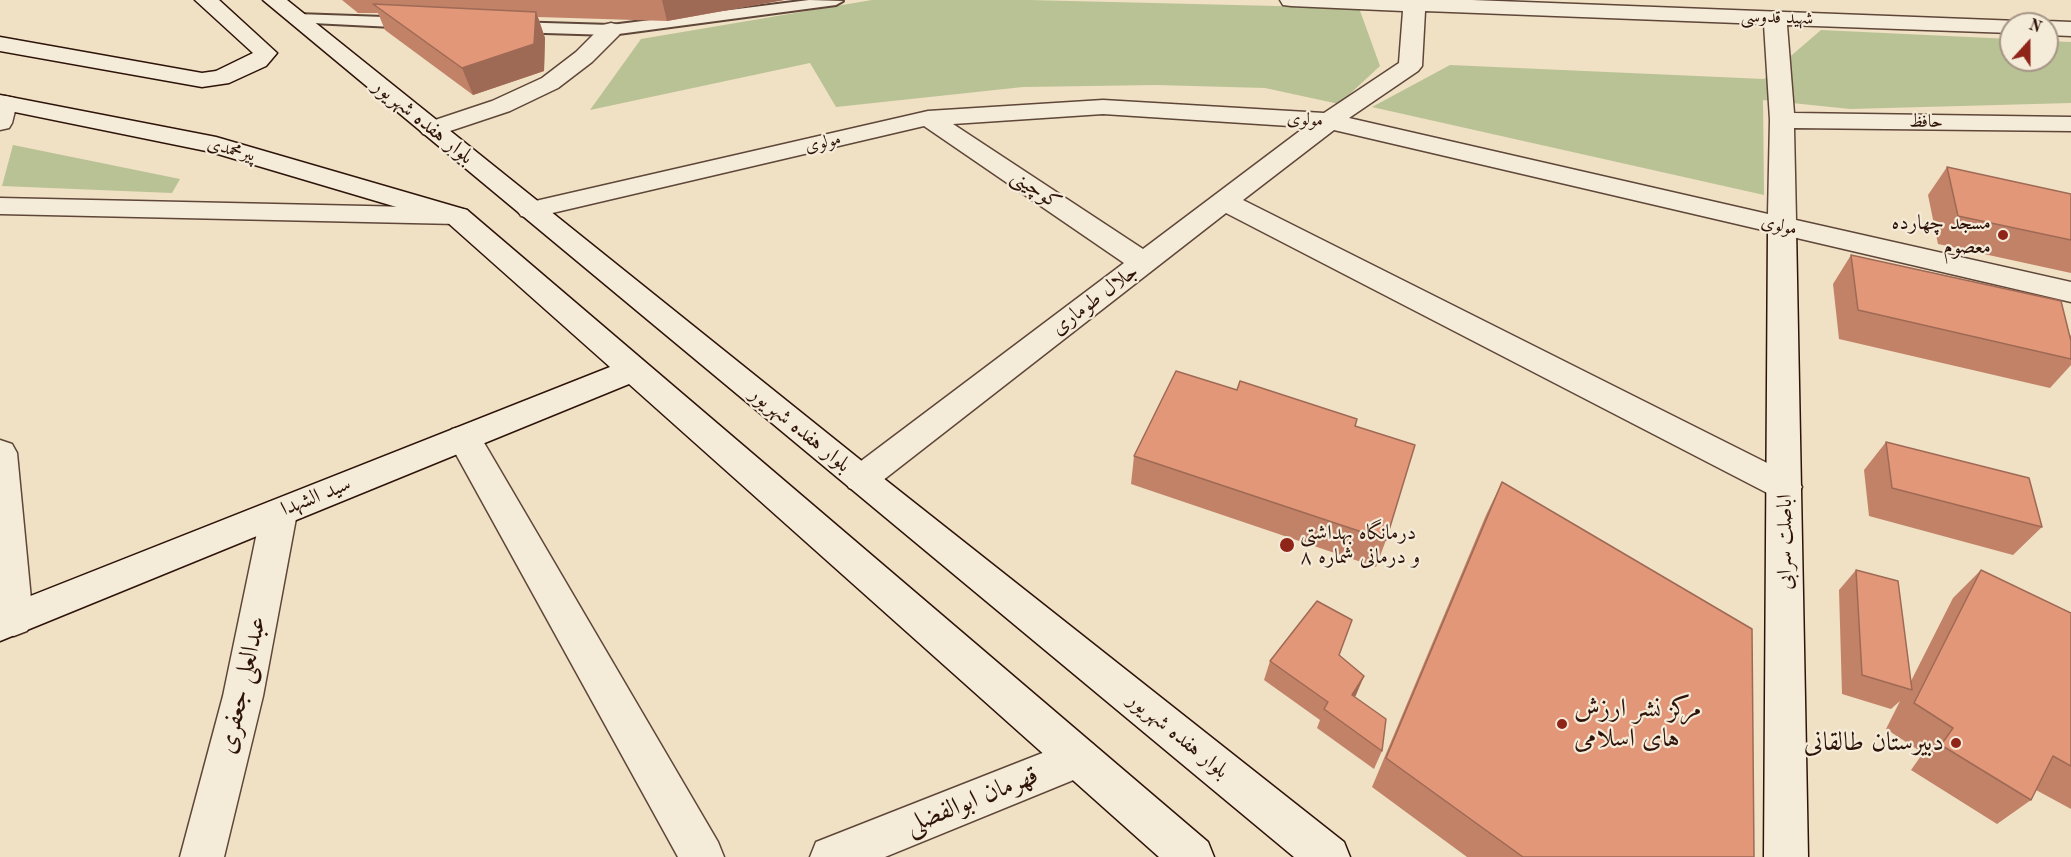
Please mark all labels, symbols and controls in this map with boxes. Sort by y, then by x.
street label: شهید قدوسی [1740,6,1814,30]
north arrow [1999,12,2059,72]
text: N [2026,17,2043,37]
street label: بلوار هفده شهریور [368,74,478,170]
street label: مولوی [1286,108,1324,132]
street label: حافظ [1909,111,1943,133]
street label: مولوی [803,128,843,158]
street label: پیرمحمدی [205,133,257,167]
street label: کوچینی [1006,164,1066,216]
place label: مسجد چهارده معصوم [1892,210,1991,260]
street label: مولوی [1759,211,1799,241]
marker: مسجد چهارده معصوم [1996,228,2010,242]
street label: جلال طوماری [1047,259,1143,341]
street label: بلوار هفده شهریور [745,382,855,478]
street label: سید الشهدا [277,472,355,522]
street label: اباصلت سرابی [1772,494,1798,590]
place label: درمانگاه بهداشتی و درمانی شماره ۸ [1300,520,1420,570]
marker: درمانگاه بهداشتی و درمانی شماره ۸ [1278,536,1296,554]
street label: عبدالعلی جعفری [212,613,274,757]
street label: بلوار هفده شهریور [1123,688,1233,784]
place label: مرکز نشر ارزش های اسلامی [1574,693,1701,754]
marker: مرکز نشر ارزش های اسلامی [1555,717,1569,731]
place label: دبیرستان طالقانی [1804,727,1944,759]
marker: دبیرستان طالقانی [1949,736,1963,750]
street label: قهرمان ابوالفضلی [901,760,1043,842]

